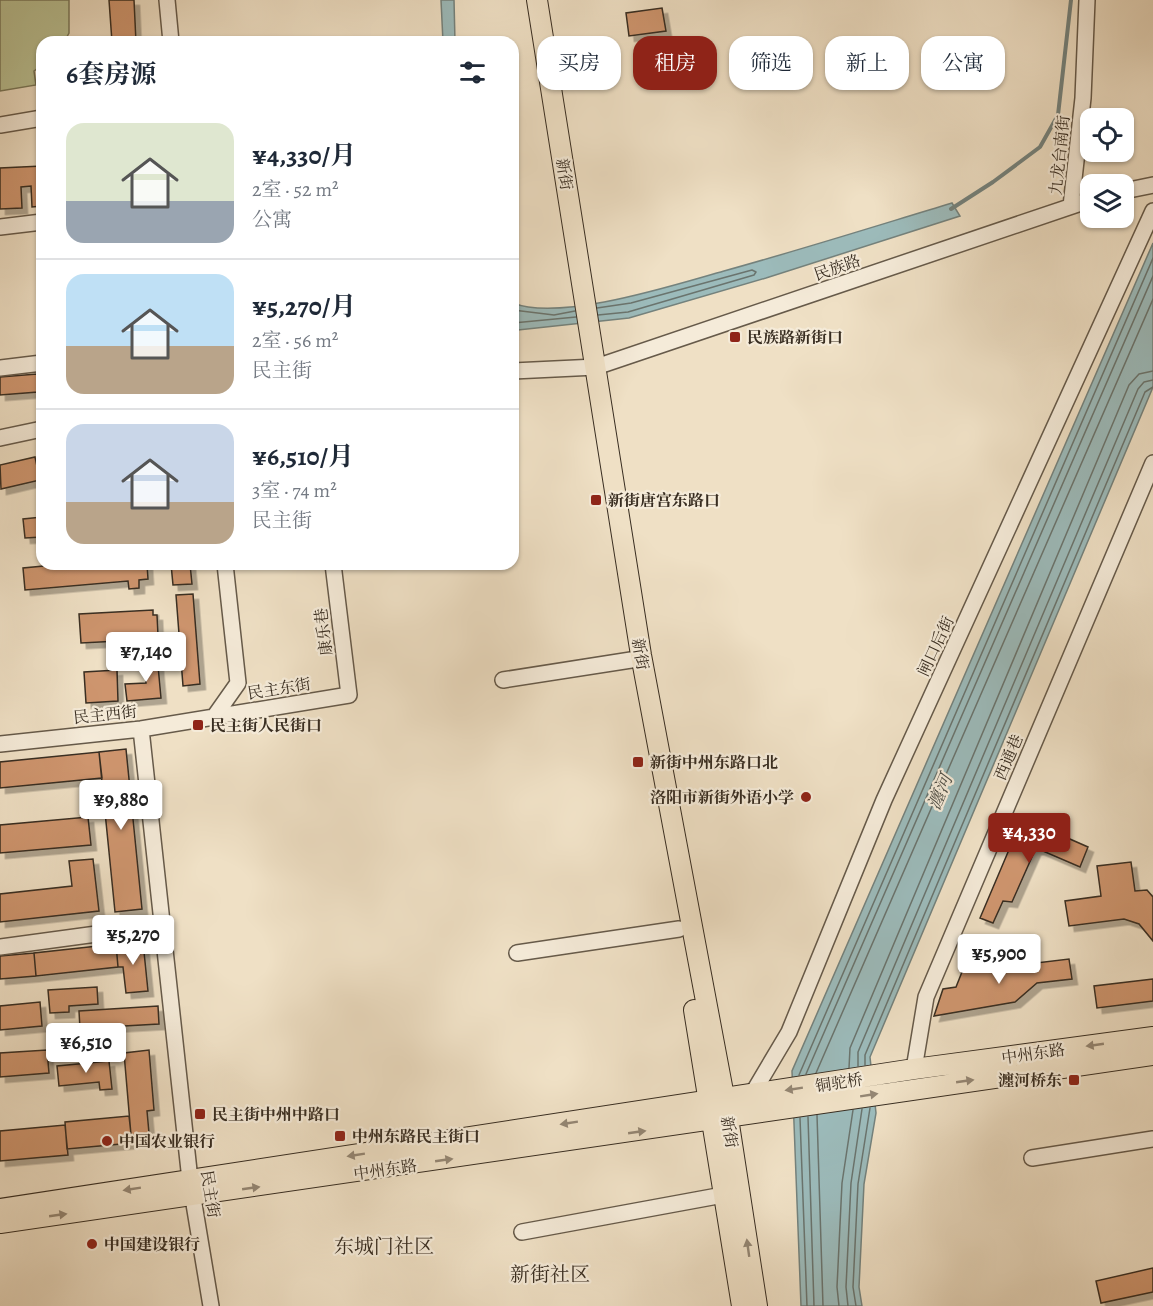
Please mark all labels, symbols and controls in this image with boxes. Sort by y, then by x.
chip: 买房 [537,36,621,90]
chip: 租房 [633,36,717,90]
chip: 筛选 [729,36,813,90]
chip: 新上 [825,36,909,90]
chip: 公寓 [921,36,1005,90]
icon: filters [456,56,489,89]
text: 6套房源 [66,57,156,92]
map controls [1080,108,1134,228]
button: locate [1080,108,1134,162]
street label: 九龙台南街 [1045,114,1075,196]
text: ¥4,330/月 [252,138,356,173]
icon: home [114,147,186,219]
street label: 新街 [551,157,577,192]
button: layers [1080,174,1134,228]
text: 2室 · 52 m² [252,176,339,203]
text: 公寓 [252,206,292,233]
street label: 民族路 [811,250,864,286]
text: ¥5,270/月 [252,289,356,324]
icon: home [114,298,186,370]
text: 2室 · 56 m² [252,327,338,354]
place label: 民族路新街口 [747,327,843,349]
marker: 民族路新街口 [728,330,742,344]
text: 民主街 [252,357,312,384]
text: ¥6,510/月 [252,439,354,474]
icon: home [114,448,186,520]
text: 3室 · 74 m² [252,477,337,504]
place label: 新街唐宫东路口 [608,490,720,512]
marker: 新街唐宫东路口 [589,493,603,507]
text: 民主街 [252,507,312,534]
street label: 康乐巷 [310,607,338,657]
street label: 闸口后街 [912,613,959,680]
pin: ¥7,140 [97,632,195,683]
street label: 新街 [626,636,654,672]
text: ¥7,140 [120,638,172,665]
street label: 民主东街 [246,673,312,705]
street label: 民主西街 [72,701,138,729]
place label: 民主街人民街口 [210,715,322,737]
marker: 民主街人民街口 [191,718,205,732]
street label: 西通巷 [989,731,1028,784]
place label: 新街中州东路口北 [650,752,778,774]
marker: 新街中州东路口北 [631,755,645,769]
water label: 瀍河 [922,768,959,813]
pin: ¥9,880 [72,780,170,831]
text: ¥9,880 [93,786,149,813]
place label: 洛阳市新街外语小学 [650,787,794,809]
marker: 洛阳市新街外语小学 [799,790,813,804]
pin: ¥4,330 [980,813,1078,864]
text: ¥4,330 [1002,819,1056,846]
pin: ¥5,270 [84,915,182,966]
text: ¥5,270 [106,921,160,948]
pin: ¥5,900 [950,934,1048,985]
text: ¥5,900 [972,940,1026,967]
pin: ¥6,510 [37,1023,135,1074]
text: ¥6,510 [60,1029,112,1056]
street label: 中州东路 [1000,1039,1066,1069]
one-way arrow [1085,1040,1104,1049]
street label: 铜驼桥 [814,1068,865,1098]
place label: 瀍河桥东 [998,1070,1062,1092]
marker: 瀍河桥东 [1067,1073,1081,1087]
one-way arrow [956,1076,975,1085]
one-way arrow [784,1085,803,1094]
one-way arrow [859,1091,878,1100]
place label: 民主街中州中路口 [212,1104,340,1126]
marker: 民主街中州中路口 [193,1107,207,1121]
street label: 新街 [715,1114,743,1150]
one-way arrow [560,1119,579,1128]
place label: 中州东路民主街口 [352,1126,480,1148]
one-way arrow [627,1127,646,1136]
marker: 中州东路民主街口 [333,1129,347,1143]
place label: 中国农业银行 [119,1131,215,1153]
marker: 中国农业银行 [100,1134,114,1148]
one-way arrow [346,1151,365,1160]
street label: 中州东路 [352,1155,418,1185]
one-way arrow [434,1155,453,1164]
street label: 民主街 [195,1169,225,1220]
one-way arrow [241,1184,260,1193]
one-way arrow [123,1185,142,1194]
one-way arrow [49,1211,68,1220]
district label: 东城门社区 [334,1233,434,1260]
place label: 中国建设银行 [104,1234,200,1256]
marker: 中国建设银行 [85,1237,99,1251]
one-way arrow [744,1238,753,1257]
district label: 新街社区 [510,1261,590,1288]

